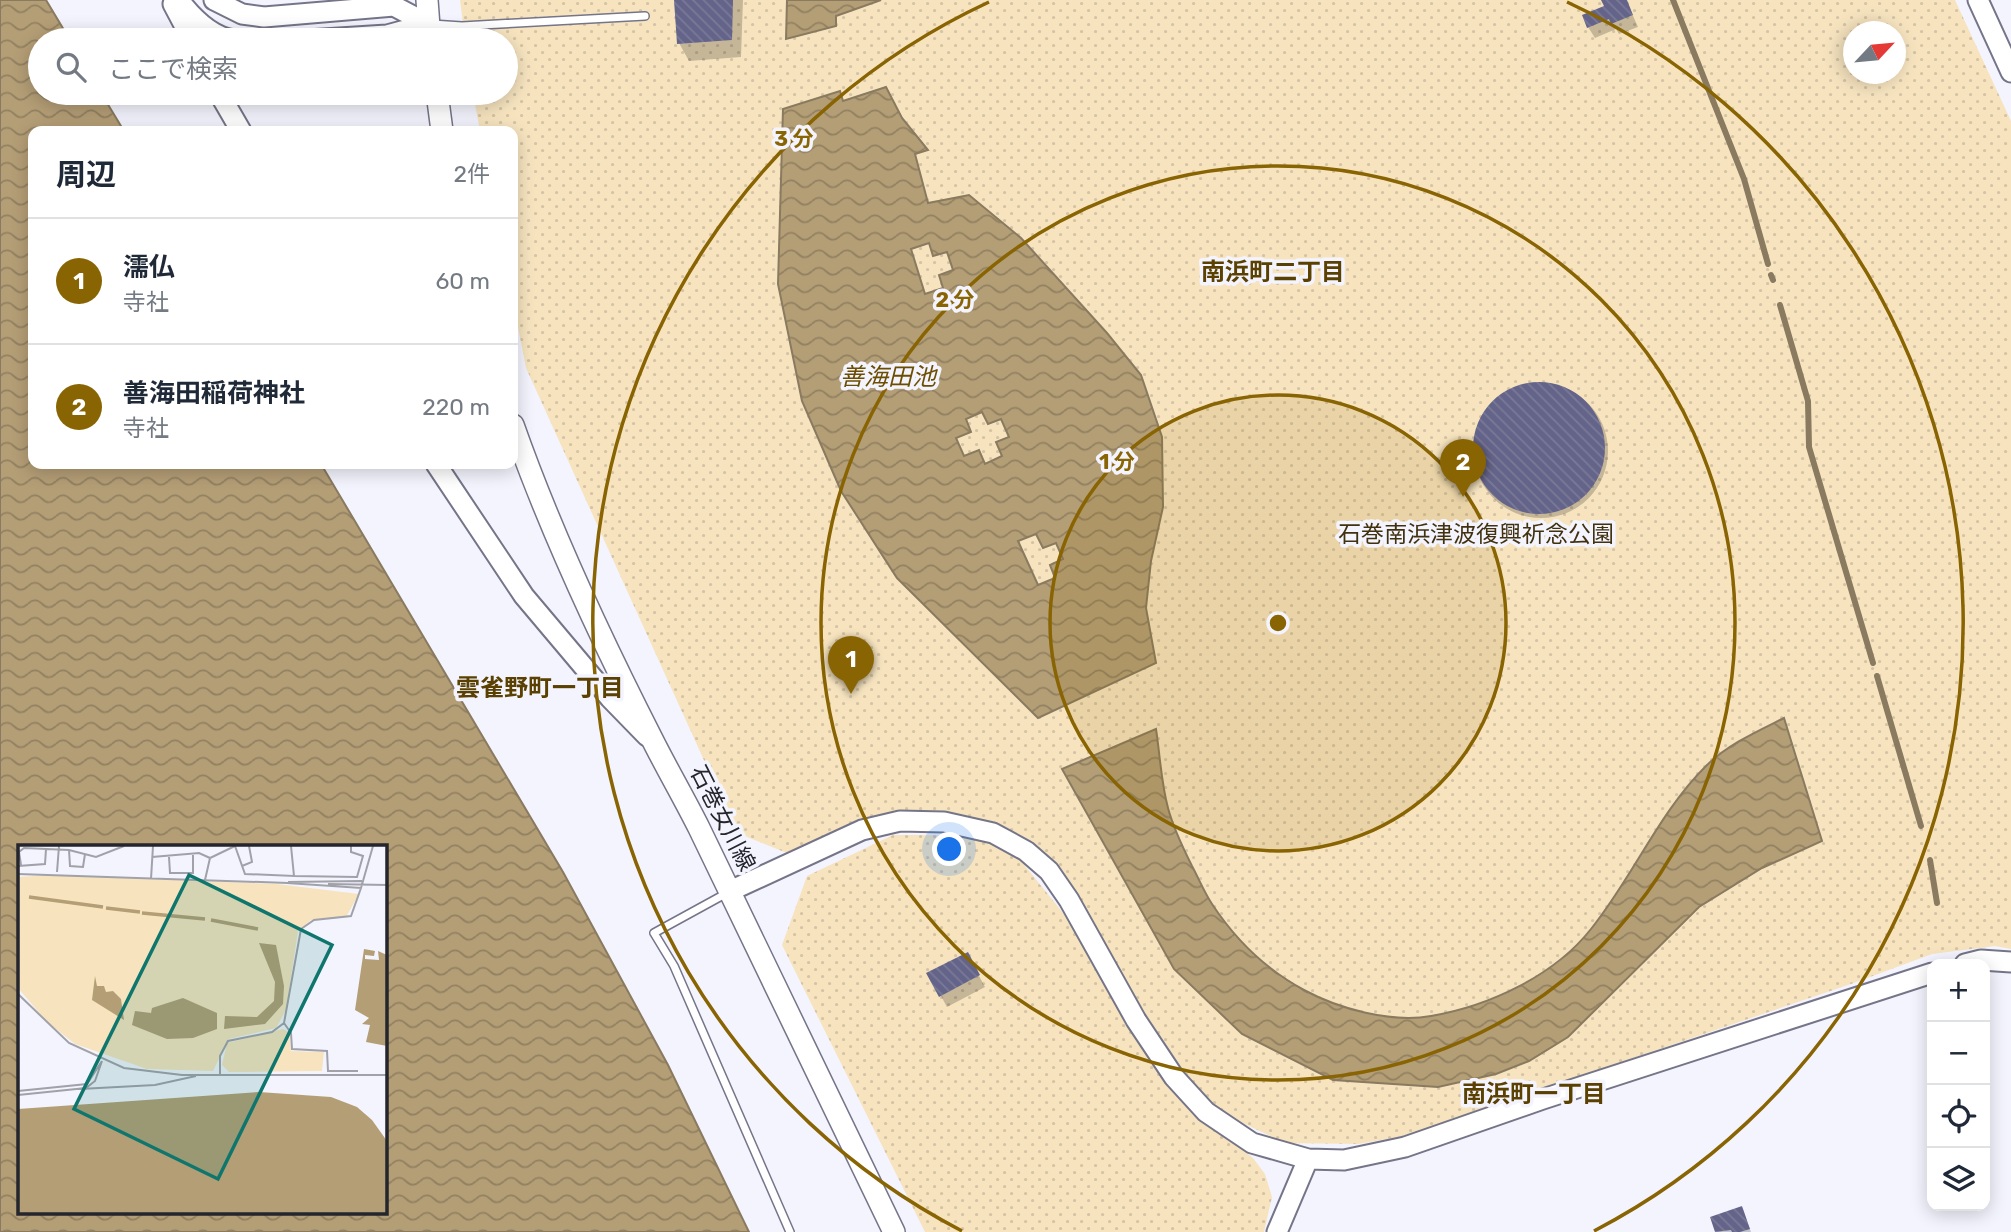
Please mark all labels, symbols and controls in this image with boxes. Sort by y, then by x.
north arrow [1843,21,1906,84]
search box [28,28,518,105]
icon: search [52,48,90,86]
text: ここで検索 [108,54,238,85]
text: 3 分 [774,126,814,151]
text: 周辺 [56,157,116,193]
text: 2件 [453,160,490,188]
text: 濡仏 [123,252,175,283]
district label: 南浜町二丁目 [1201,258,1345,286]
text: 1 [73,267,85,295]
text: 60 m [435,267,490,295]
text: 2 分 [935,287,975,312]
text: 寺社 [123,288,169,316]
water label: 善海田池 [840,363,938,391]
text: 善海田稲荷神社 [123,378,305,409]
text: 2 [72,393,86,421]
text: 220 m [422,393,490,421]
text: 寺社 [123,414,169,442]
pin: 2 [1440,439,1486,497]
text: 1 分 [1099,449,1135,474]
park label: 石巻南浜津波復興祈念公園 [1338,520,1614,548]
centre of rings [1266,611,1290,635]
pin: 1 [828,636,874,694]
district label: 雲雀野町一丁目 [456,674,624,702]
street label: 石巻女川線 [684,760,762,876]
your location [932,832,966,866]
inset map [18,845,387,1214]
map controls [1927,959,1990,1211]
button: + [1927,959,1990,1022]
button: − [1927,1022,1990,1085]
district label: 南浜町一丁目 [1462,1080,1606,1108]
button: locate [1927,1085,1990,1148]
button: layers [1927,1148,1990,1211]

